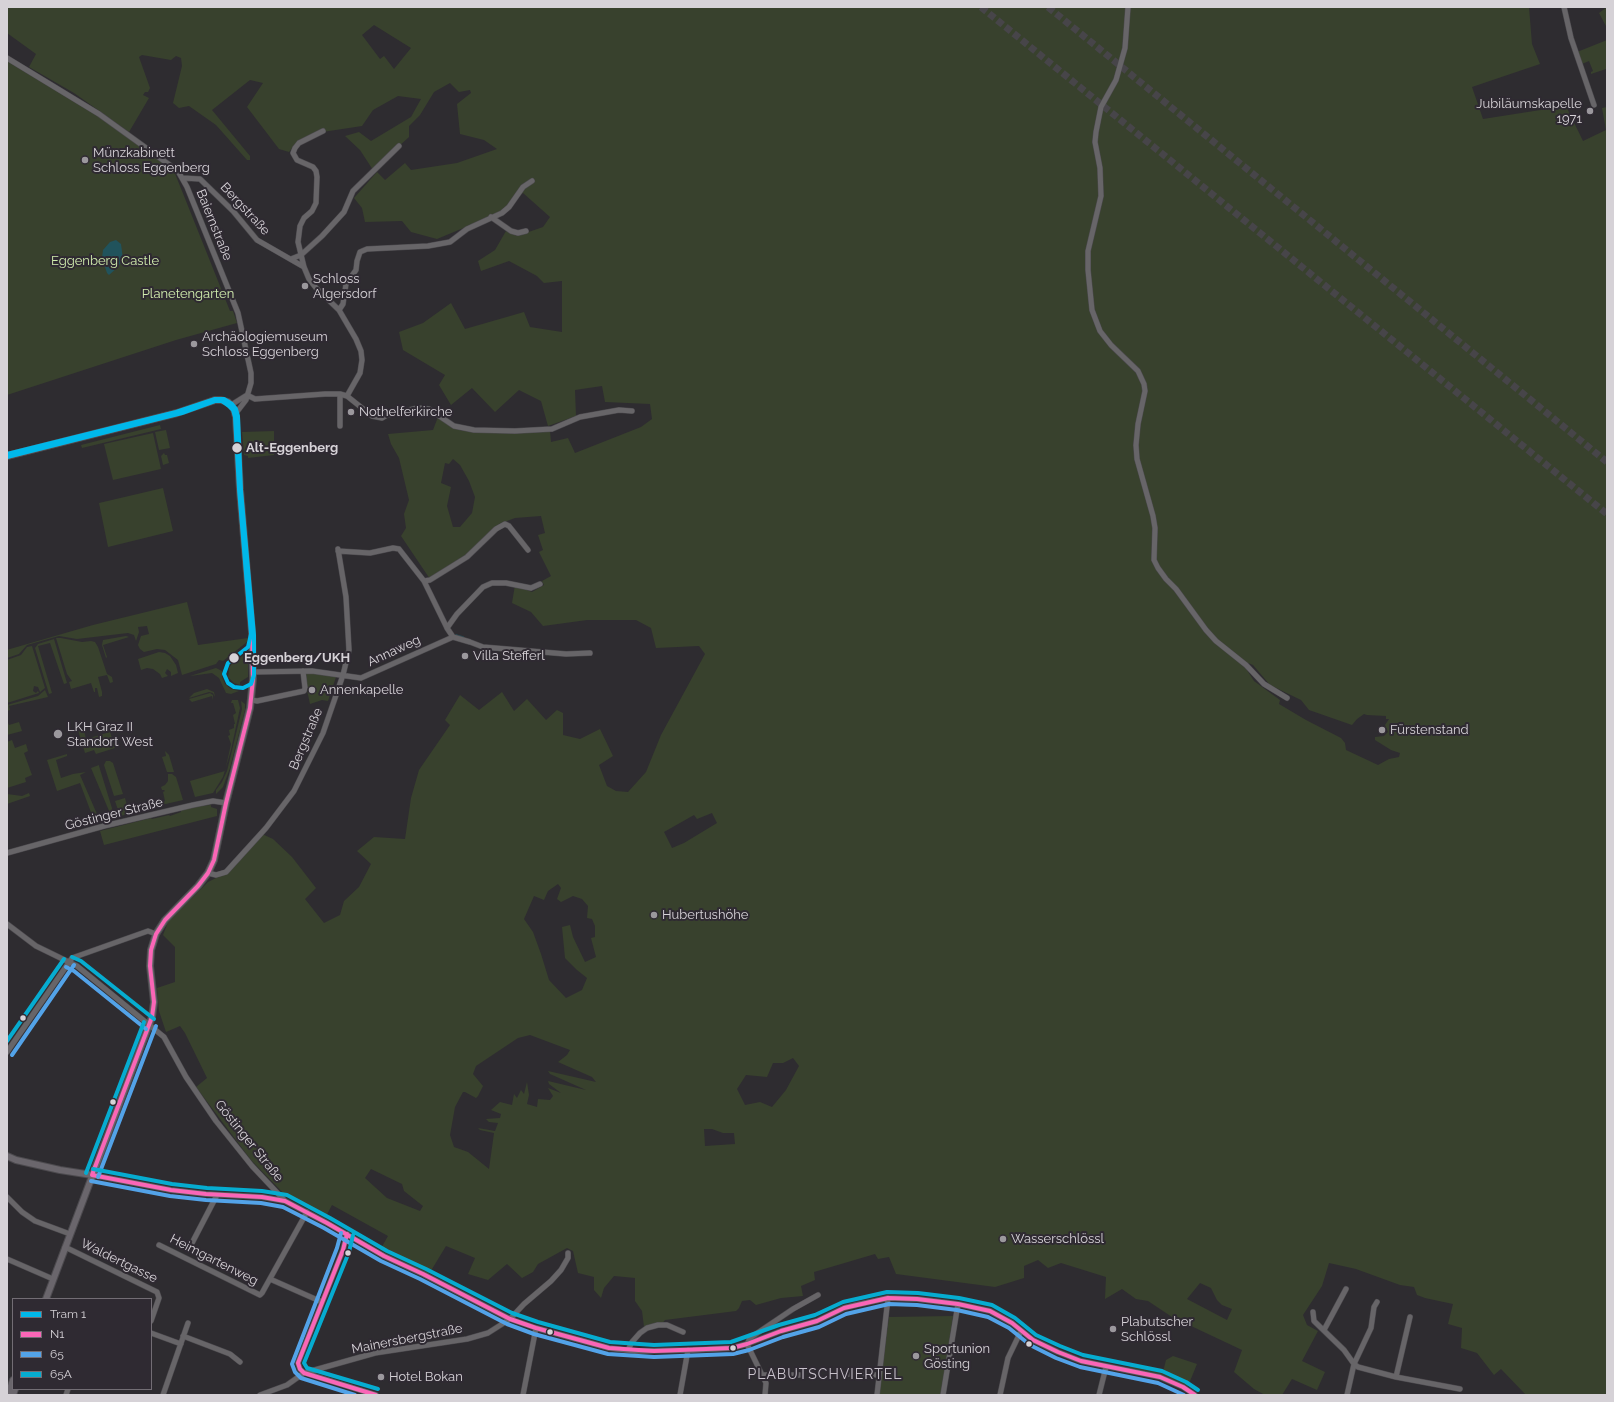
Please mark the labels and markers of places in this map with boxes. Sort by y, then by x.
place label: Jubiläumskapelle 1971 [1476,96,1582,127]
marker: Jubiläumskapelle 1971 [1585,106,1595,116]
place label: Münzkabinett Schloss Eggenberg [93,145,210,176]
marker: Münzkabinett Schloss Eggenberg [80,155,90,165]
place label: Schloss Algersdorf [313,271,377,302]
marker: Schloss Algersdorf [300,281,310,291]
place label: Archäologiemuseum Schloss Eggenberg [202,329,328,360]
marker: Archäologiemuseum Schloss Eggenberg [189,339,199,349]
place label: Nothelferkirche [359,404,452,420]
marker: Nothelferkirche [346,407,356,417]
place label: Alt-Eggenberg [246,440,338,456]
marker: Alt-Eggenberg [230,441,244,455]
place label: Villa Stefferl [473,648,545,664]
place label: Eggenberg/UKH [244,650,350,666]
marker: Eggenberg/UKH [227,651,241,665]
marker: Villa Stefferl [460,651,470,661]
place label: Annenkapelle [320,682,403,698]
marker: Annenkapelle [307,685,317,695]
place label: LKH Graz II Standort West [67,719,153,750]
place label: Fürstenstand [1390,722,1469,738]
marker: Fürstenstand [1377,725,1387,735]
marker: LKH Graz II Standort West [52,728,64,740]
place label: Hubertushöhe [662,907,748,923]
marker: Hubertushöhe [649,910,659,920]
unlabelled marker [18,1013,28,1023]
unlabelled marker [108,1097,118,1107]
place label: Wasserschlössl [1011,1231,1104,1247]
marker: Wasserschlössl [998,1234,1008,1244]
unlabelled marker [343,1248,353,1258]
place label: Plabutscher Schlössl [1121,1314,1193,1345]
marker: Plabutscher Schlössl [1108,1324,1118,1334]
unlabelled marker [545,1327,555,1337]
unlabelled marker [1024,1339,1034,1349]
place label: Sportunion Gösting [924,1341,990,1372]
unlabelled marker [728,1343,738,1353]
marker: Sportunion Gösting [911,1351,921,1361]
place label: Hotel Bokan [389,1369,463,1385]
marker: Hotel Bokan [376,1372,386,1382]

